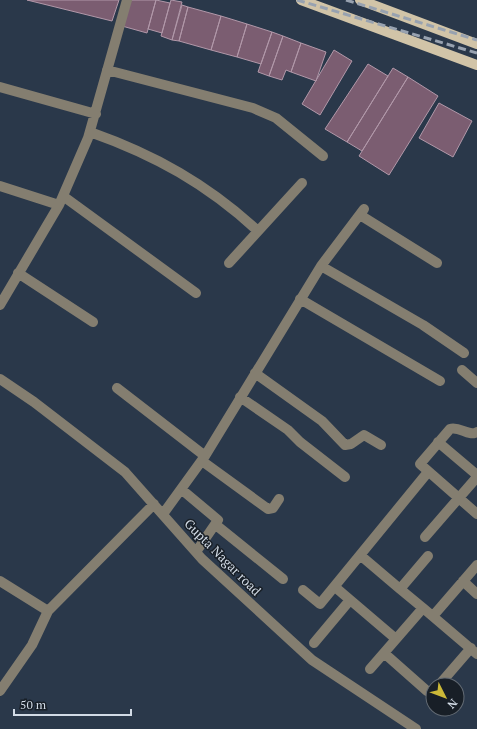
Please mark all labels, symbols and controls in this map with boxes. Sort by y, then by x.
street label: Gupta Nagar road [181,515,265,599]
north arrow [425,677,465,717]
scale bar [14,691,131,717]
text: N [444,696,460,712]
text: 50 m [20,697,47,712]

